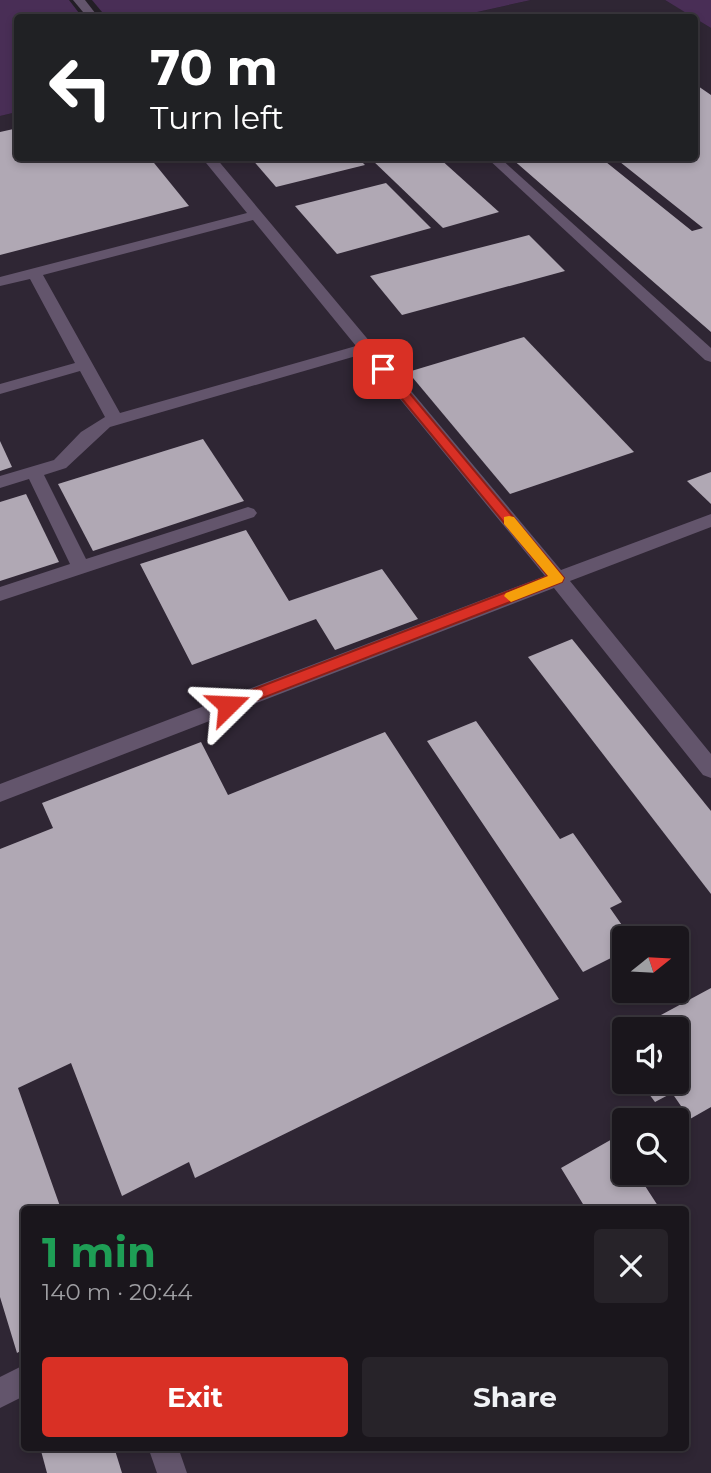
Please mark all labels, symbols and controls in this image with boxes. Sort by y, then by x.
text: 70 m [150,38,278,97]
icon: left [35,42,126,133]
text: Turn left [150,98,284,137]
pin [353,339,413,399]
icon: arrive [364,350,402,388]
position arrow [191,668,265,742]
north arrow [612,926,690,1003]
map controls [612,926,689,1185]
button: sound [612,1017,689,1094]
button: search [612,1108,689,1185]
text: 1 min [42,1226,156,1278]
button: close [594,1229,668,1303]
text: 140 m · 20:44 [42,1278,193,1306]
button: Exit [42,1357,348,1437]
button: Share [362,1357,668,1437]

